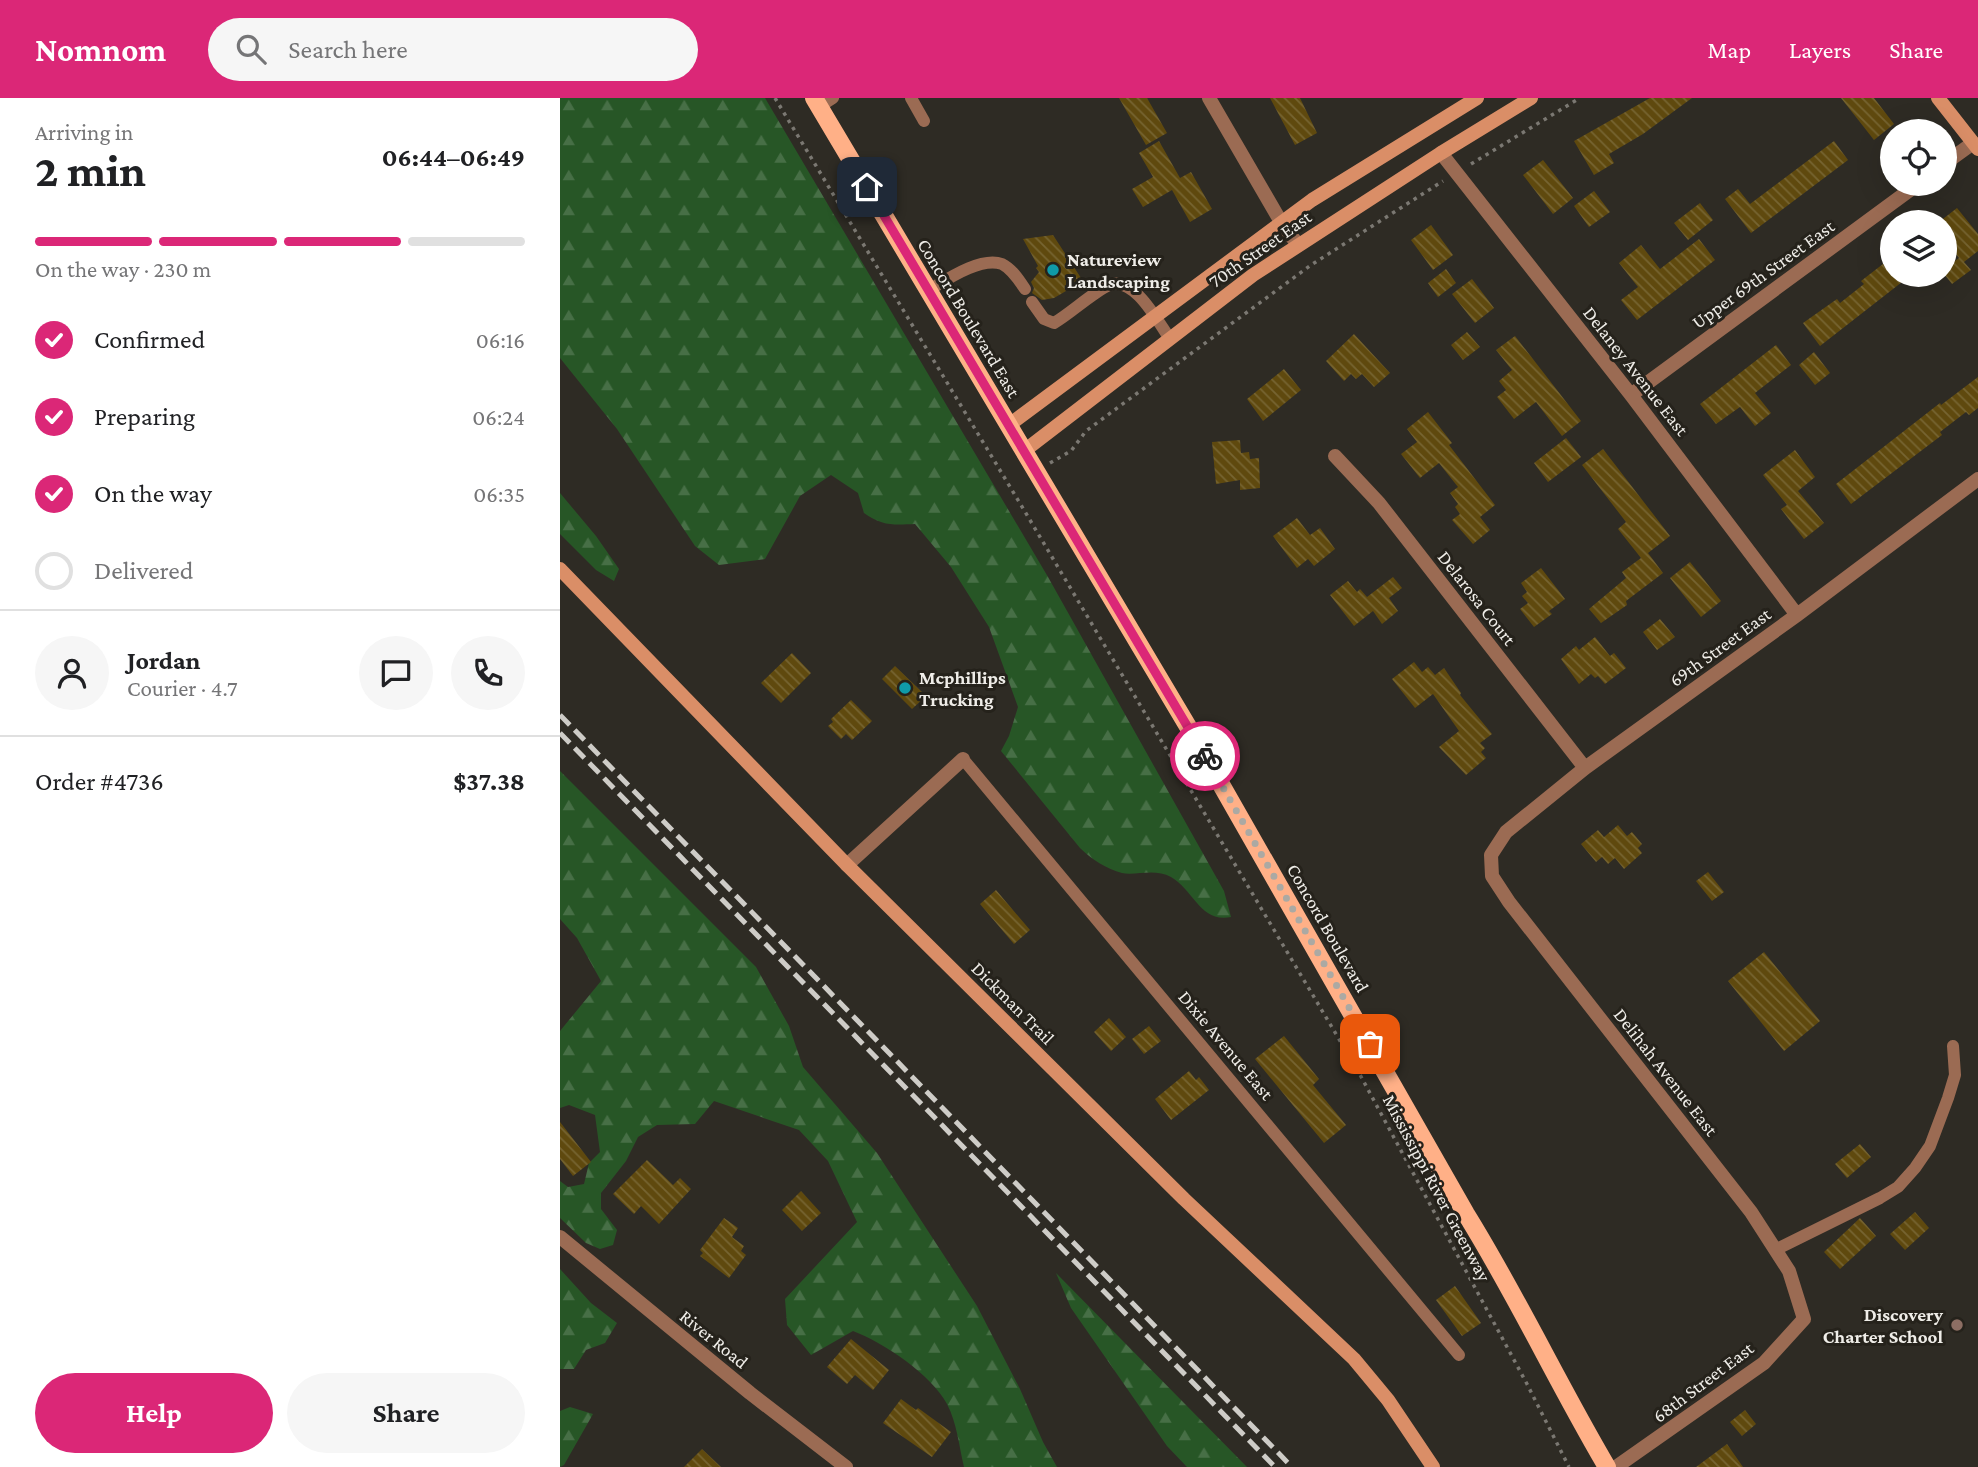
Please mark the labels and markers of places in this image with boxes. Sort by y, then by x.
pin [837,157,897,217]
place label: Natureview Landscaping [1067,249,1170,292]
marker: Natureview Landscaping [1045,262,1061,278]
place label: Mcphillips Trucking [919,667,1006,710]
marker: Mcphillips Trucking [897,680,913,696]
pin [1340,1014,1400,1074]
place label: Discovery Charter School [1823,1304,1944,1347]
marker: Discovery Charter School [1949,1317,1965,1333]

